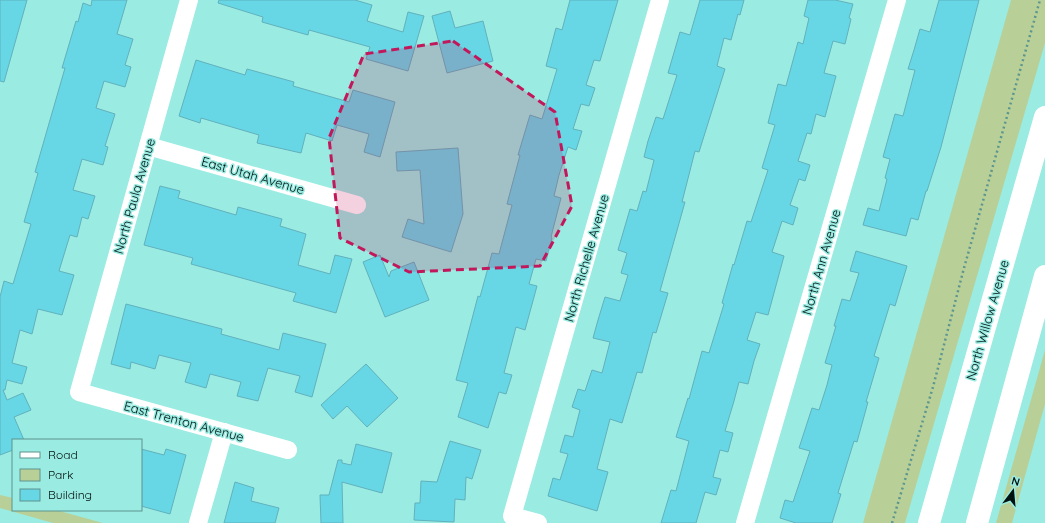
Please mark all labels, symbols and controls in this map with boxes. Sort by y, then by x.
street label: North Paula Avenue [110,136,158,256]
street label: East Utah Avenue [200,153,306,197]
street label: North Richelle Avenue [560,192,612,324]
street label: North Ann Avenue [798,207,844,317]
street label: North Willow Avenue [962,258,1012,382]
street label: East Trenton Avenue [122,397,246,445]
legend [12,439,142,511]
text: Road [48,447,78,462]
text: Park [48,467,73,482]
north arrow [993,471,1033,511]
text: N [1010,474,1022,489]
text: Building [48,487,92,502]

